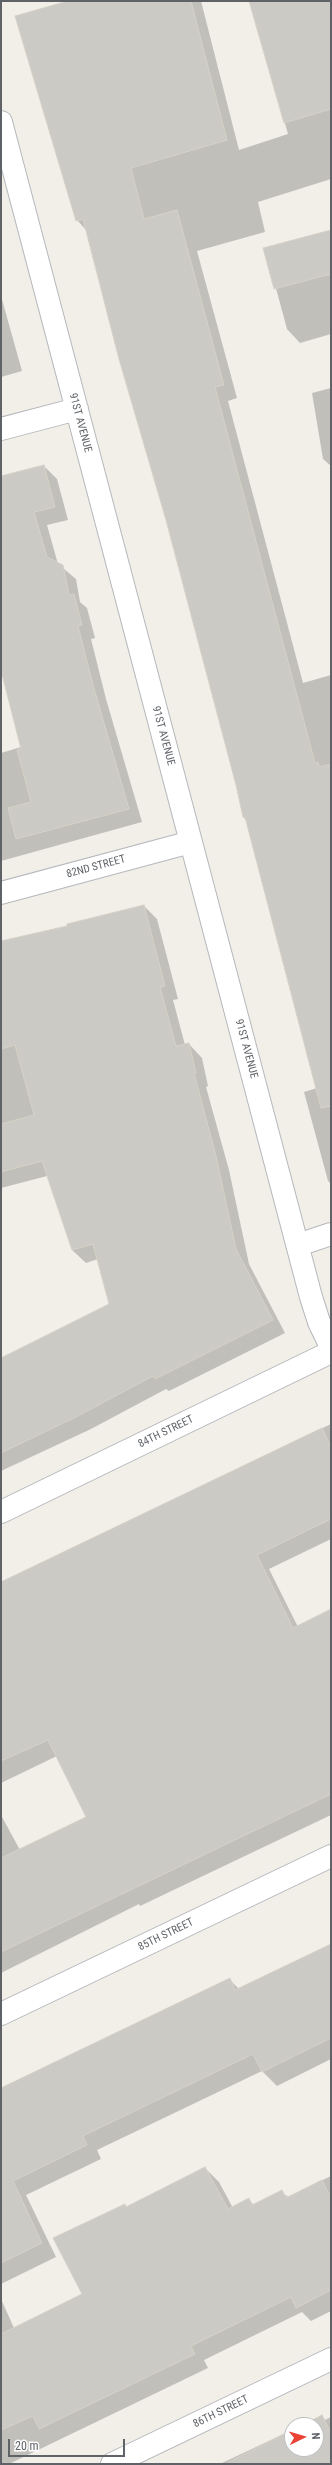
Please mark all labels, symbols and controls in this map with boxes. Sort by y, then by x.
street label: 91ST AVENUE [66,392,94,454]
street label: 91ST AVENUE [149,705,177,767]
street label: 82ND STREET [65,853,127,881]
street label: 91ST AVENUE [232,1018,260,1080]
street label: 84TH STREET [136,1413,196,1451]
street label: 85TH STREET [136,1916,196,1954]
street label: 86TH STREET [191,2393,251,2431]
north arrow [284,2417,324,2457]
scale bar [10,2431,127,2457]
text: N [309,2432,322,2440]
text: 20 m [15,2439,39,2453]

